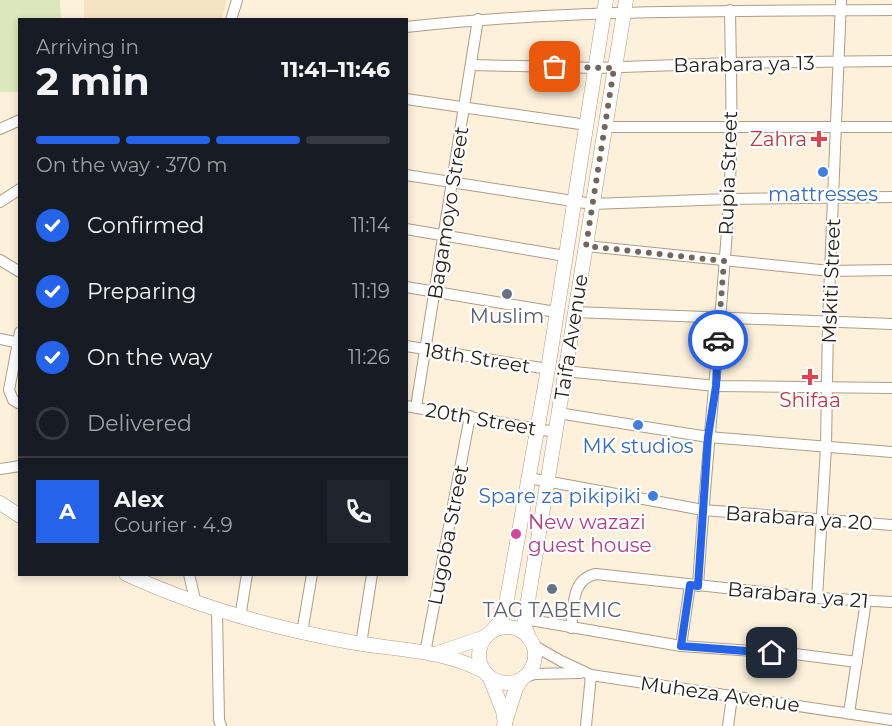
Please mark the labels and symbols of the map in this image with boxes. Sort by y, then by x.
pin [529,41,580,92]
street label: Barabara ya 13 [673,51,815,77]
street label: Rupia Street [714,110,742,236]
street label: Bagamoyo Street [422,125,474,301]
place label: Zahra [750,127,807,151]
marker: Zahra [812,132,826,146]
marker: mattresses [816,165,830,179]
place label: mattresses [768,182,878,206]
street label: Mskiti Street [817,218,845,344]
street label: Taifa Avenue [549,272,593,402]
marker: Muslim [500,287,514,301]
place label: Muslim [470,304,544,328]
courier [688,310,748,370]
street label: 18th Street [422,338,532,378]
marker: Shifaa [801,368,819,386]
place label: Shifaa [779,388,841,412]
street label: 20th Street [424,397,538,441]
marker: MK studios [631,418,645,432]
place label: MK studios [582,434,694,458]
street label: Lugoba Street [423,463,473,607]
place label: Spare za pikipiki [479,484,641,508]
marker: Spare za pikipiki [646,489,660,503]
street label: Barabara ya 20 [725,501,873,535]
place label: New wazazi guest house [528,510,652,557]
marker: New wazazi guest house [509,527,523,541]
street label: Barabara ya 21 [726,577,870,613]
marker: TAG TABEMIC [545,582,559,596]
place label: TAG TABEMIC [483,598,621,622]
pin [746,627,797,678]
street label: Muheza Avenue [639,671,801,717]

